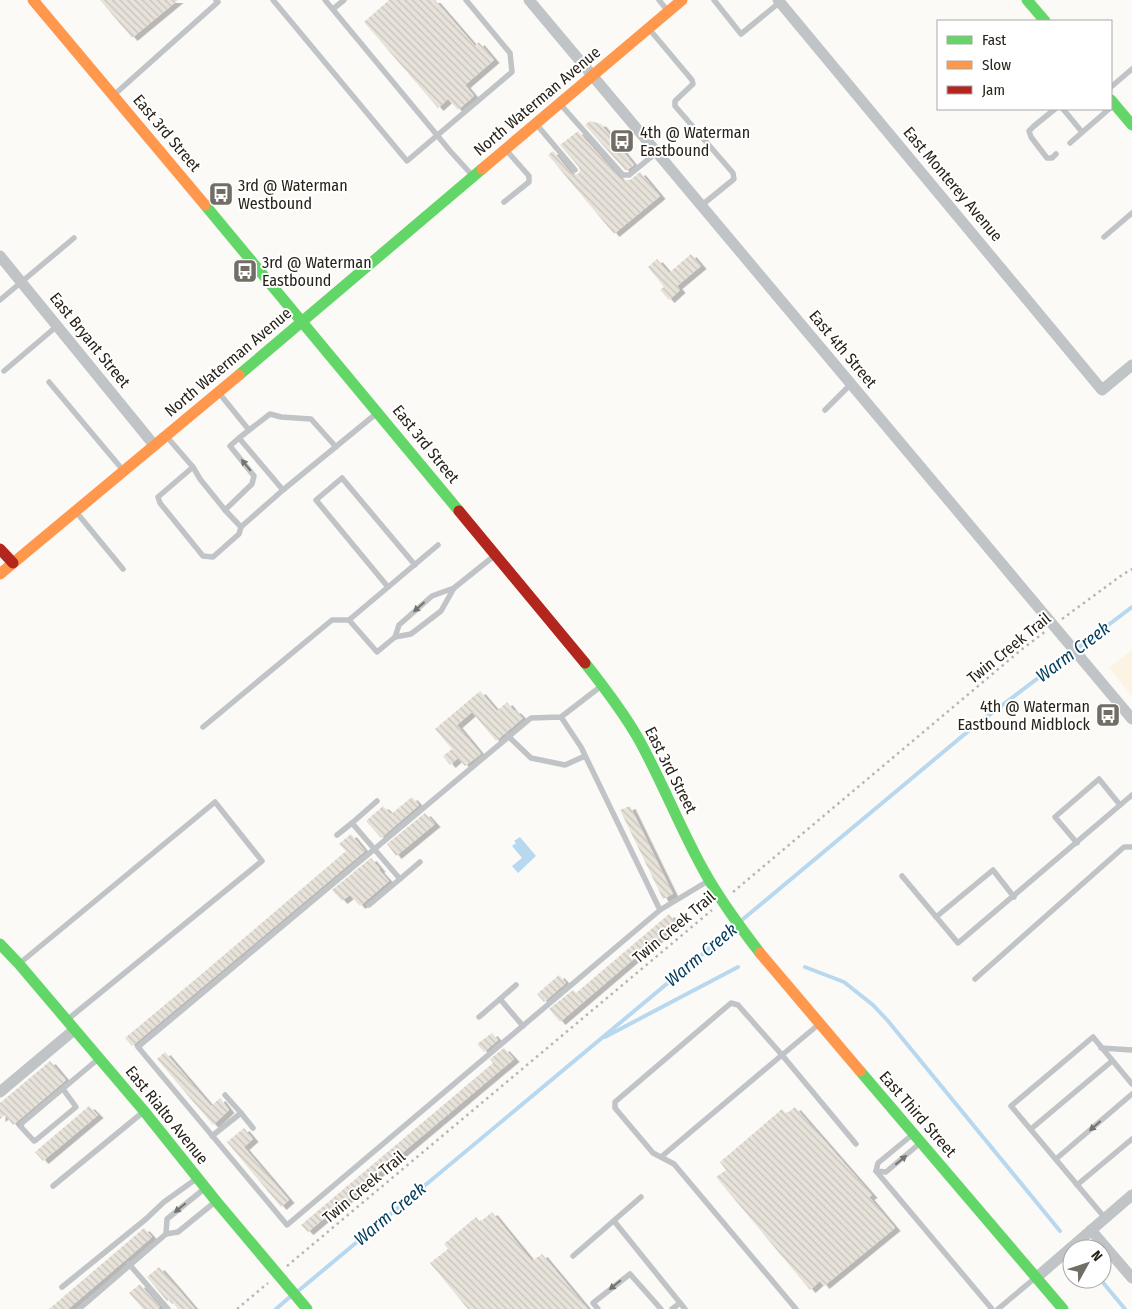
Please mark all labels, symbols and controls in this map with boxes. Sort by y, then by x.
legend [937,20,1112,110]
text: Fast [982,31,1006,49]
street label: North Waterman Avenue [470,42,604,160]
text: Slow [982,56,1011,74]
text: Jam [982,81,1005,99]
street label: East 3rd Street [129,91,205,176]
place label: 4th @ Waterman Eastbound [640,123,750,160]
street label: East Monterey Avenue [899,123,1007,245]
bus stop icon: 4th @ Waterman Eastbound [609,128,635,154]
place label: 3rd @ Waterman Westbound [238,176,348,213]
bus stop icon: 3rd @ Waterman Westbound [208,181,234,207]
place label: 3rd @ Waterman Eastbound [262,253,372,290]
bus stop icon: 3rd @ Waterman Eastbound [232,258,258,284]
street label: East Bryant Street [46,289,135,392]
street label: North Waterman Avenue [161,303,295,421]
street label: East 4th Street [805,306,881,392]
street label: East 3rd Street [389,401,464,487]
one-way arrow [240,459,251,472]
one-way arrow [414,601,426,613]
street label: Twin Creek Trail [963,609,1055,687]
water label: Warm Creek [1032,617,1114,687]
place label: 4th @ Waterman Eastbound Midblock [957,697,1091,734]
bus stop icon: 4th @ Waterman Eastbound Midblock [1095,702,1121,728]
street label: East 3rd Street [641,723,701,817]
street label: Twin Creek Trail [629,887,719,967]
water label: Warm Creek [661,919,741,991]
street label: East Rialto Avenue [122,1062,212,1168]
street label: East Third Street [876,1067,961,1161]
one-way arrow [1089,1120,1101,1131]
street label: Twin Creek Trail [319,1147,409,1227]
one-way arrow [894,1154,907,1165]
water label: Warm Creek [350,1178,430,1250]
one-way arrow [175,1202,187,1214]
north arrow [1062,1239,1112,1289]
text: N [1087,1247,1106,1265]
one-way arrow [608,1280,621,1291]

